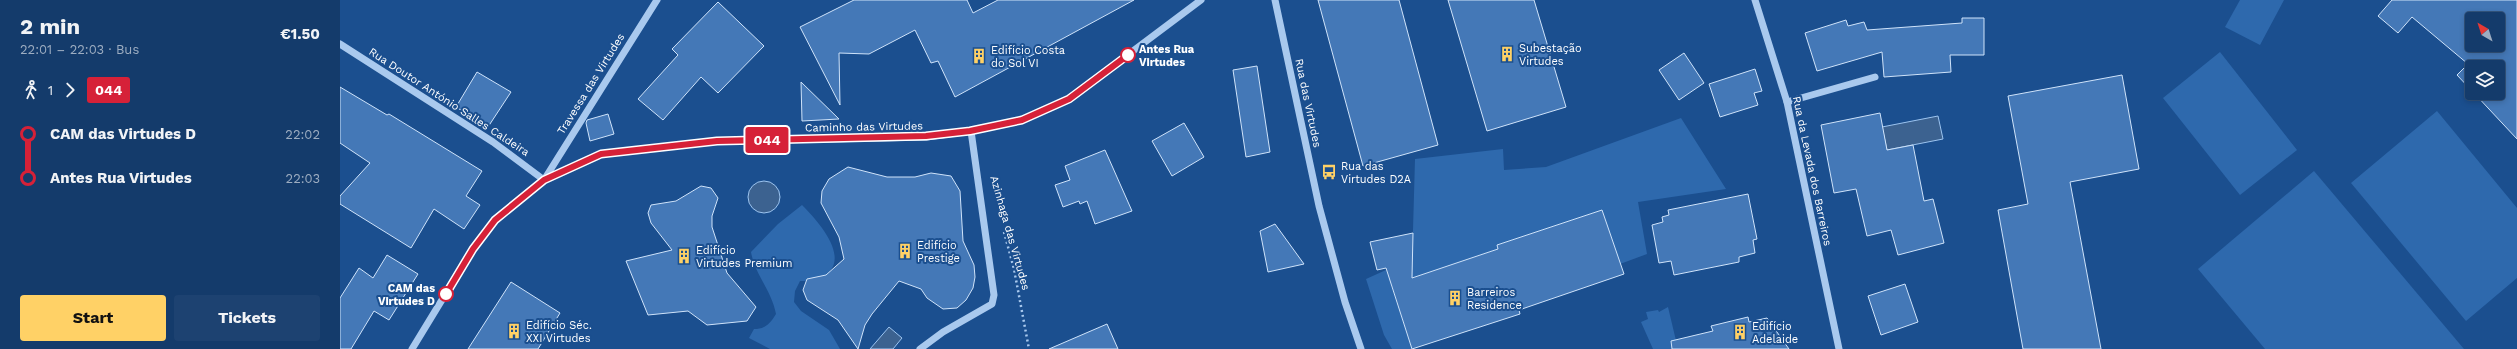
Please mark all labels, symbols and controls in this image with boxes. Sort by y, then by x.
north arrow [2465,12,2505,52]
map controls [2465,12,2505,100]
text: 2 min [20,14,80,39]
text: €1.50 [280,25,320,43]
street label: Travessa das Virtudes [555,31,628,137]
text: 22:01 – 22:03 · Bus [20,42,139,57]
place label: Subestação Virtudes [1519,42,1582,68]
place label: Antes Rua Virtudes [1139,43,1195,69]
place label: Edifício Costa do Sol VI [991,44,1065,70]
street label: Rua Doutor António Salles Caldeira [366,45,532,159]
building icon: Subestação Virtudes [1498,45,1516,63]
building icon: Edifício Costa do Sol VI [970,47,988,65]
marker: Antes Rua Virtudes [1120,47,1136,63]
street label: Rua das Virtudes [1292,57,1324,149]
button: layers [2465,60,2505,100]
icon: walk [20,79,42,101]
icon: forward [59,79,81,101]
text: 044 [95,82,122,98]
text: 1 [48,83,53,98]
street label: Rua da Levada dos Barreiros [1790,95,1834,247]
street label: Caminho das Virtudes [805,119,923,135]
text: CAM das Virtudes D [50,125,196,143]
text: 22:02 [285,127,320,142]
line badge: 044 [744,127,790,153]
text: 044 [753,132,781,148]
place label: Rua das Virtudes D2A [1341,160,1411,186]
bus stop icon: Rua das Virtudes D2A [1320,163,1338,181]
text: Antes Rua Virtudes [50,169,192,187]
text: 22:03 [286,171,320,186]
street label: Azinhaga das Virtudes [987,174,1033,292]
place label: Edifício Prestige [917,239,960,265]
building icon: Edifício Prestige [896,242,914,260]
place label: Edifício Virtudes Premium [696,244,792,270]
building icon: Edifício Virtudes Premium [675,247,693,265]
place label: CAM das Virtudes D [378,282,435,308]
marker: CAM das Virtudes D [438,286,454,302]
place label: Barreiros Residence [1467,286,1522,312]
building icon: Barreiros Residence [1446,289,1464,307]
button: Start [20,295,166,341]
button: Tickets [174,295,320,341]
place label: Edifício Séc. XXI Virtudes [526,319,592,345]
place label: Edifício Adelaide [1752,320,1798,346]
building icon: Edifício Séc. XXI Virtudes [505,322,523,340]
building icon: Edifício Adelaide [1731,323,1749,341]

